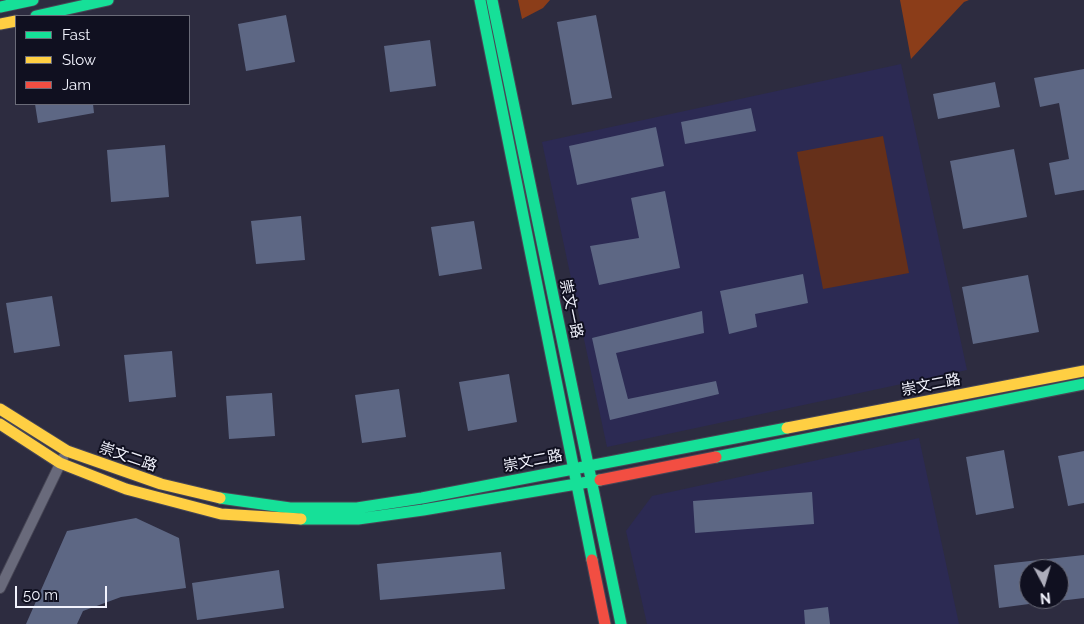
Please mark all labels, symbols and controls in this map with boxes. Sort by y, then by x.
legend [15,15,190,105]
text: Fast [62,26,90,44]
text: Slow [62,51,96,69]
text: Jam [62,76,91,94]
street label: 崇文一路 [556,278,586,340]
street label: 崇文二路 [900,370,962,400]
street label: 崇文二路 [97,439,159,475]
street label: 崇文二路 [502,446,564,476]
north arrow [1019,559,1069,609]
scale bar [18,576,110,608]
text: 50 m [23,586,58,604]
text: N [1039,589,1052,606]

